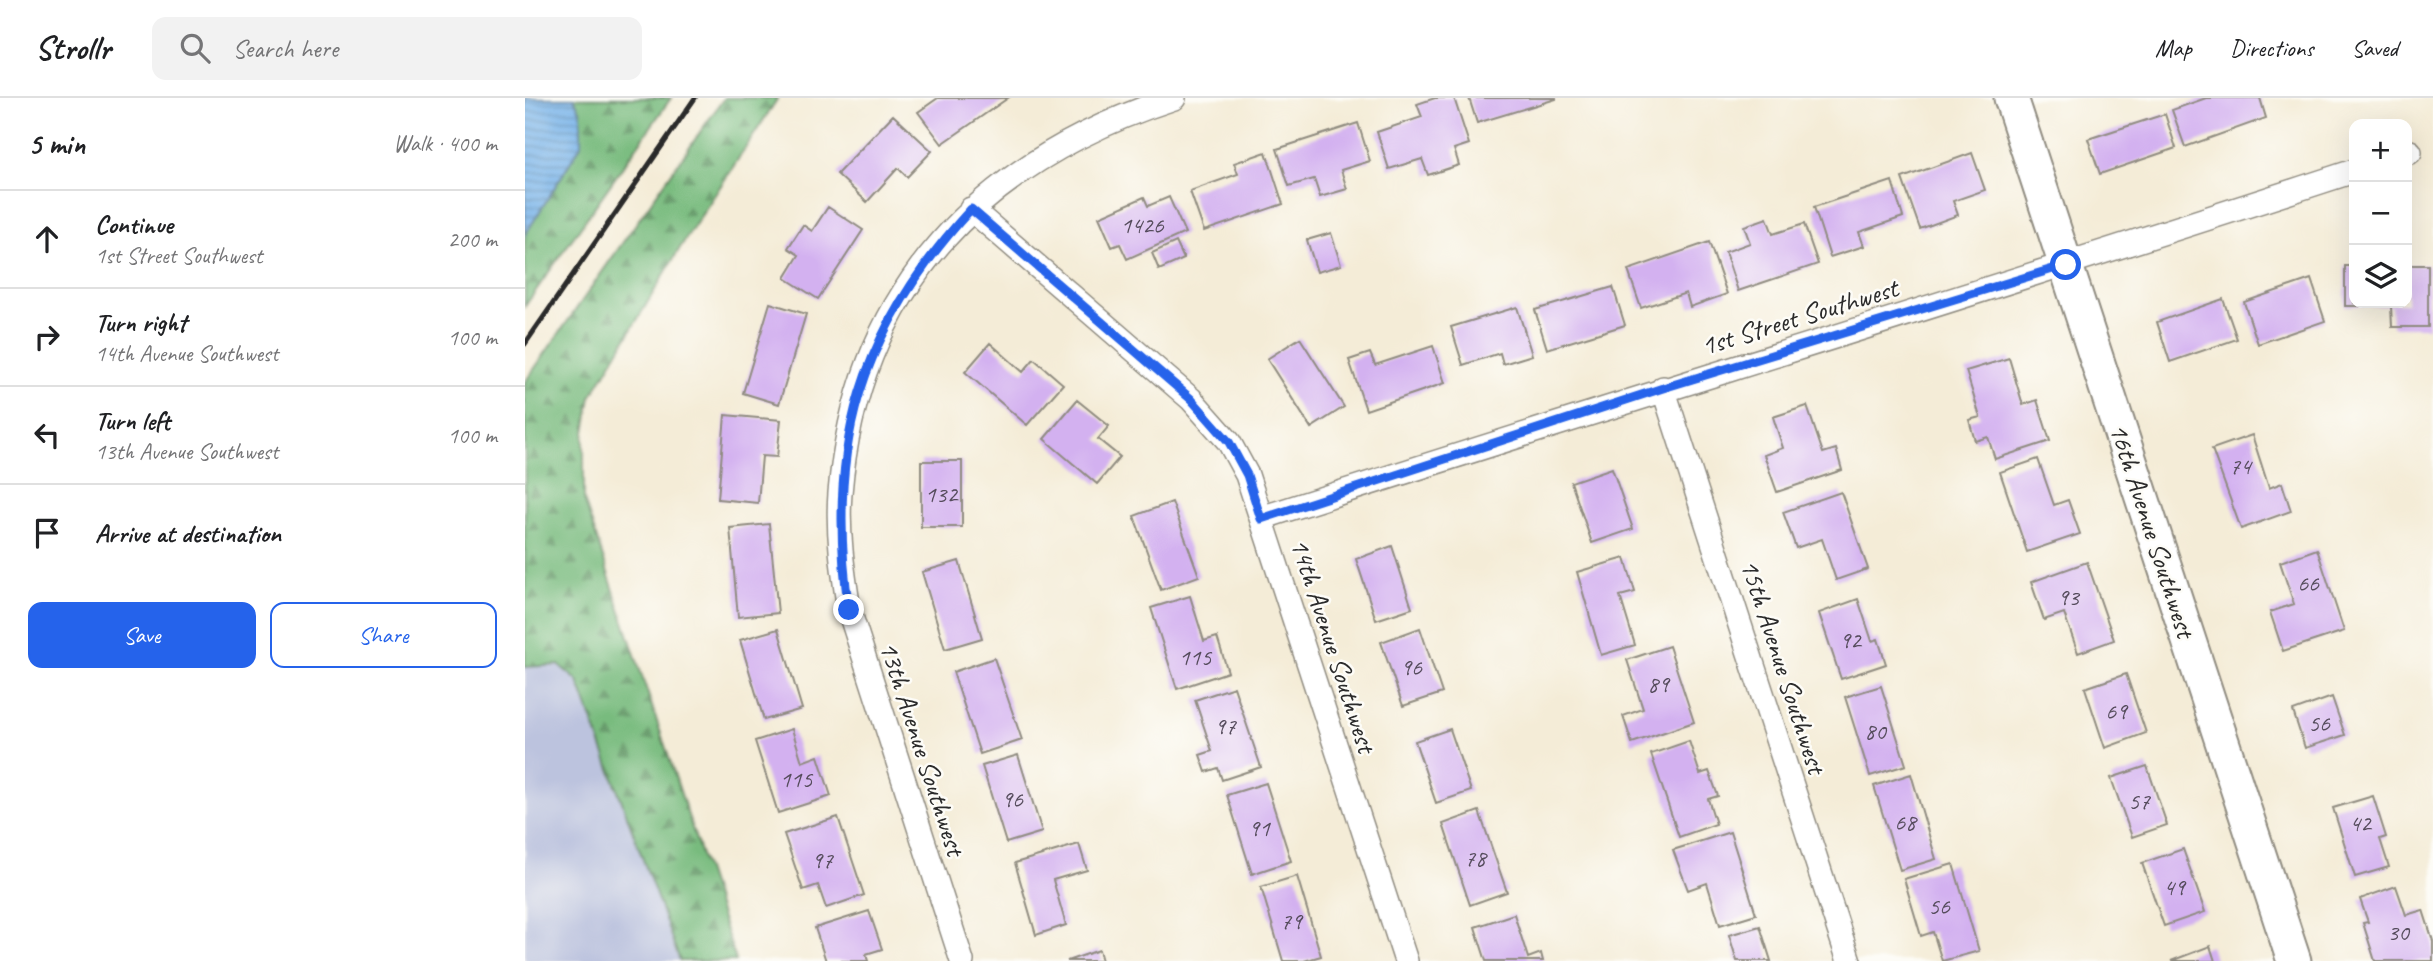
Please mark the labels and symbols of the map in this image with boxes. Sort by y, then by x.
house number: 1426 [1120,210,1165,240]
route start [2050,249,2081,280]
street label: 1st Street Southwest [1697,269,1904,363]
street label: 16th Avenue Southwest [2101,419,2204,644]
house number: 74 [2229,451,2253,481]
house number: 132 [925,479,959,509]
street label: 14th Avenue Southwest [1282,534,1385,759]
street label: 15th Avenue Southwest [1732,555,1835,780]
house number: 66 [2297,568,2320,598]
house number: 93 [2057,582,2081,612]
route end [833,594,864,625]
house number: 92 [1839,625,1863,655]
street label: 13th Avenue Southwest [871,637,974,862]
house number: 115 [1179,642,1212,672]
house number: 96 [1400,652,1423,682]
house number: 89 [1647,669,1671,699]
house number: 69 [2105,696,2129,726]
house number: 56 [2308,708,2331,738]
house number: 97 [1214,711,1237,741]
house number: 80 [1864,716,1888,746]
house number: 115 [780,764,813,794]
house number: 96 [1001,784,1024,814]
house number: 57 [2128,786,2151,816]
house number: 68 [1894,807,1918,837]
house number: 42 [2349,808,2373,838]
house number: 91 [1248,813,1271,843]
house number: 78 [1464,843,1488,873]
house number: 97 [811,845,834,875]
house number: 49 [2163,872,2187,902]
house number: 56 [1928,891,1951,921]
house number: 79 [1280,906,1304,936]
house number: 30 [2387,917,2411,947]

